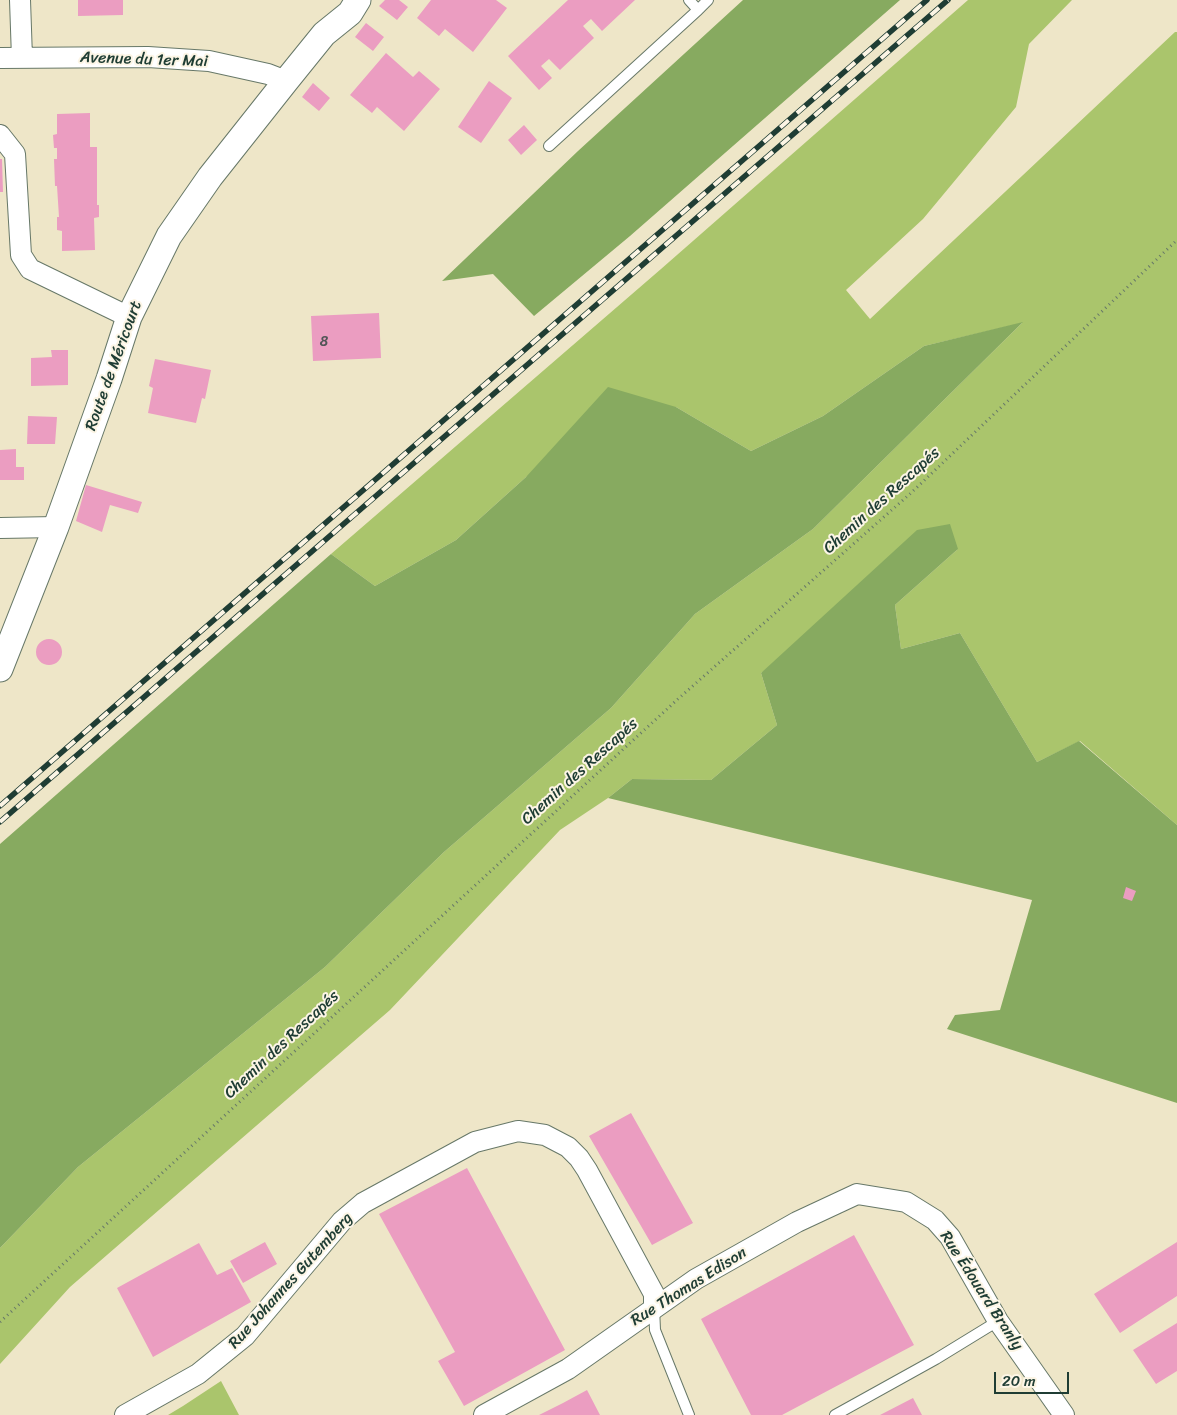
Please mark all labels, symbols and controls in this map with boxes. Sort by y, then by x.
street label: Avenue du 1er Mai [80,48,208,72]
street label: Route de Méricourt [82,299,146,433]
house number: 8 [320,334,328,350]
street label: Chemin des Rescapés [820,444,944,558]
street label: Chemin des Rescapés [518,715,642,829]
street label: Chemin des Rescapés [221,987,343,1103]
street label: Rue Johannes Gutemberg [225,1209,357,1353]
street label: Rue Édouard Branly [935,1228,1027,1354]
street label: Rue Thomas Edison [628,1244,750,1330]
scale bar [997,1362,1072,1394]
text: 20 m [1002,1368,1036,1394]

